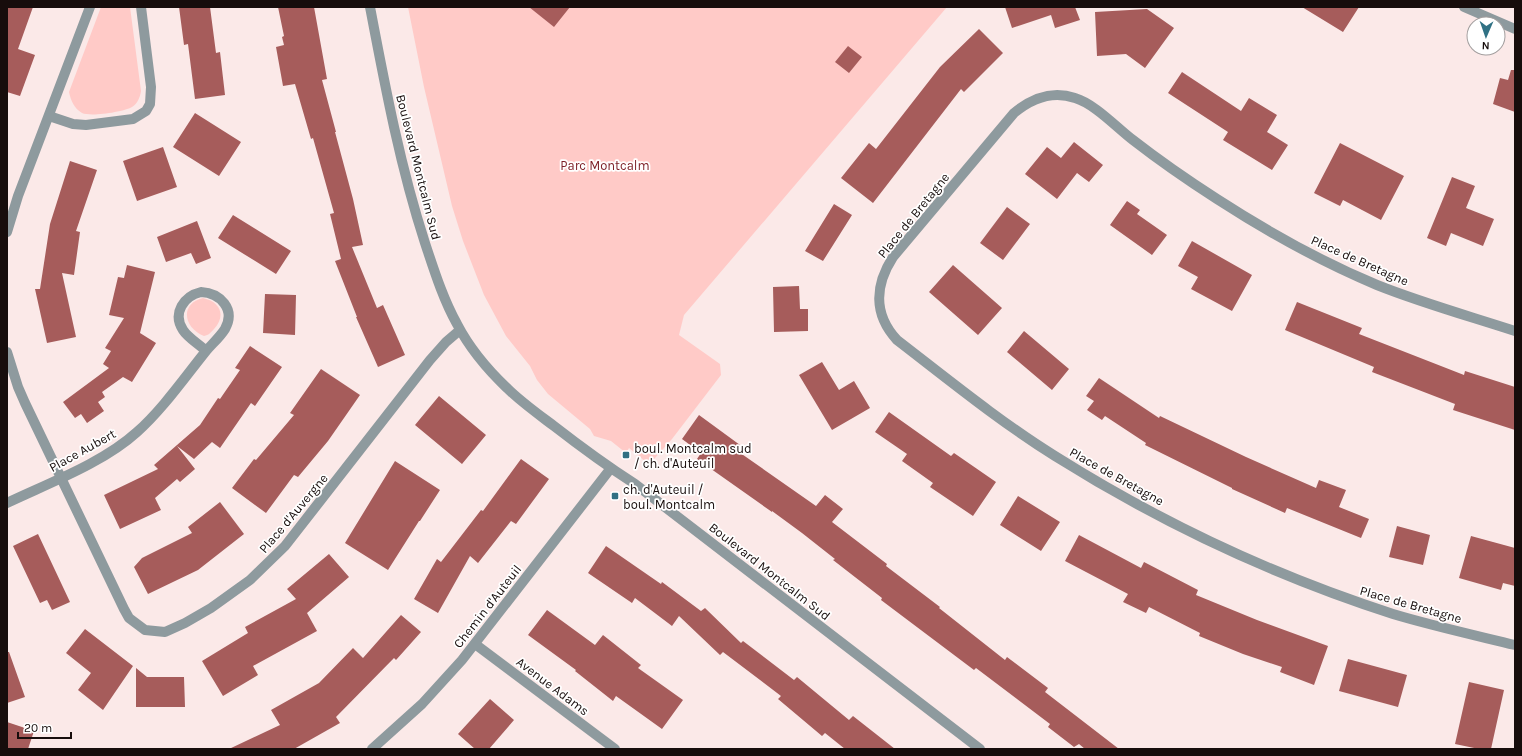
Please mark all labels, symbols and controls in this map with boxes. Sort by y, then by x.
north arrow [1466,16,1506,56]
text: N [1481,39,1490,52]
street label: Boulevard Montcalm Sud [393,93,444,242]
park label: Parc Montcalm [560,158,650,173]
street label: Place de Bretagne [874,169,953,261]
street label: Place de Bretagne [1309,232,1411,289]
street label: Place Aubert [46,426,118,475]
place label: boul. Montcalm sud / ch. d'Auteuil [634,441,752,471]
street label: Place de Bretagne [1067,444,1167,509]
marker: boul. Montcalm sud / ch. d'Auteuil [621,450,631,460]
street label: Place d'Auvergne [256,470,331,556]
place label: ch. d'Auteuil / boul. Montcalm [623,482,715,512]
marker: ch. d'Auteuil / boul. Montcalm [610,491,620,501]
street label: Boulevard Montcalm Sud [706,519,833,623]
street label: Chemin d'Auteuil [450,562,524,651]
street label: Place de Bretagne [1358,583,1464,626]
street label: Avenue Adams [513,654,592,719]
scale bar [18,714,71,740]
text: 20 m [24,721,52,735]

